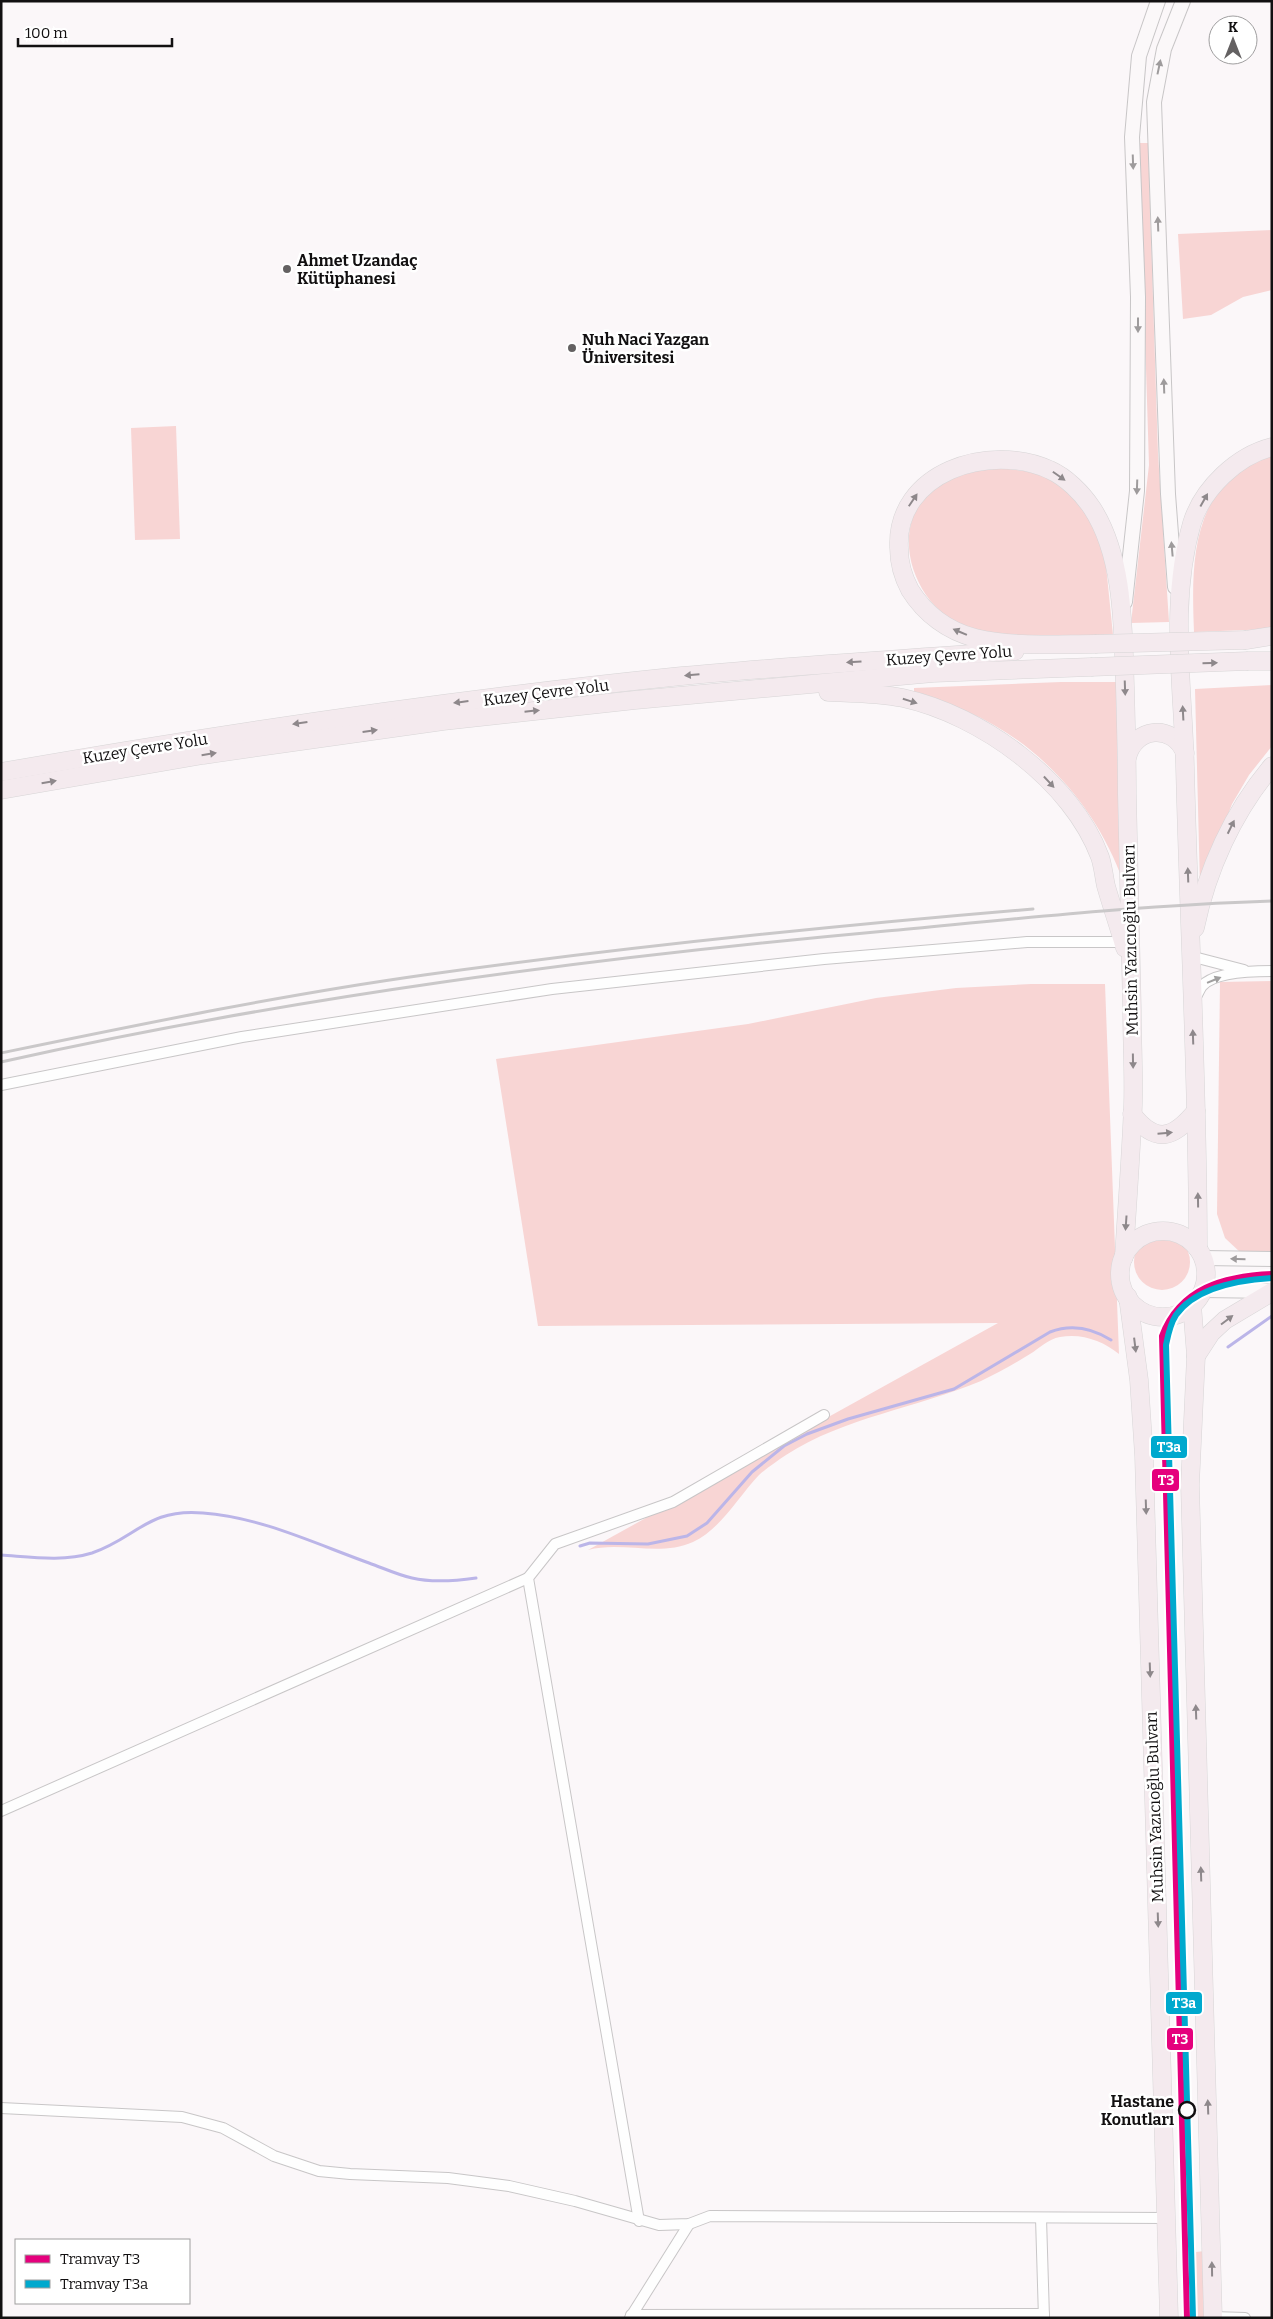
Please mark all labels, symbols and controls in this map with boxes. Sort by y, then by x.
scale bar [18,15,171,47]
north arrow [1208,15,1258,65]
text: K [1228,19,1238,36]
text: 100 m [25,24,68,42]
one-way arrow [1155,59,1163,74]
one-way arrow [1129,155,1137,171]
one-way arrow [1154,216,1162,232]
place label: Ahmet Uzandaç Kütüphanesi [297,251,417,288]
marker: Ahmet Uzandaç Kütüphanesi [281,263,293,275]
one-way arrow [1134,317,1142,333]
place label: Nuh Naci Yazgan Üniversitesi [582,330,710,367]
marker: Nuh Naci Yazgan Üniversitesi [566,342,578,354]
one-way arrow [1160,378,1168,394]
one-way arrow [1052,470,1065,481]
one-way arrow [1133,480,1141,496]
one-way arrow [908,493,917,507]
one-way arrow [1200,493,1208,508]
one-way arrow [1168,540,1176,556]
one-way arrow [952,628,967,636]
street label: Kuzey Çevre Yolu [885,642,1013,669]
one-way arrow [846,658,862,666]
one-way arrow [1202,658,1218,666]
one-way arrow [684,672,700,680]
street label: Kuzey Çevre Yolu [482,675,610,710]
one-way arrow [1121,681,1129,697]
one-way arrow [903,697,918,705]
one-way arrow [453,698,469,706]
one-way arrow [1178,704,1186,720]
one-way arrow [524,707,540,715]
one-way arrow [292,720,308,728]
one-way arrow [363,727,379,735]
street label: Kuzey Çevre Yolu [81,729,209,768]
one-way arrow [202,750,218,758]
one-way arrow [1043,775,1055,787]
one-way arrow [42,777,58,785]
one-way arrow [1227,819,1235,834]
street label: Muhsin Yazıcıoğlu Bulvarı [1119,844,1142,1036]
one-way arrow [1184,867,1192,883]
one-way arrow [1207,975,1221,983]
one-way arrow [1189,1029,1197,1045]
one-way arrow [1129,1053,1137,1069]
one-way arrow [1157,1129,1173,1137]
one-way arrow [1194,1192,1202,1208]
one-way arrow [1121,1215,1129,1231]
one-way arrow [1229,1255,1245,1263]
one-way arrow [1220,1314,1233,1325]
one-way arrow [1131,1338,1139,1354]
line badge: T3a [1150,1435,1188,1459]
text: T3a [1157,1439,1181,1456]
line badge: T3 [1151,1468,1180,1492]
text: T3 [1158,1472,1174,1489]
one-way arrow [1142,1500,1150,1516]
one-way arrow [1147,1662,1155,1678]
one-way arrow [1192,1703,1200,1719]
street label: Muhsin Yazıcıoğlu Bulvarı [1142,1711,1167,1903]
one-way arrow [1197,1866,1205,1882]
one-way arrow [1154,1912,1162,1928]
line badge: T3a [1165,1991,1203,2015]
text: T3a [1172,1995,1196,2012]
line badge: T3 [1166,2027,1194,2051]
text: T3 [1172,2031,1188,2048]
place label: Hastane Konutları [1101,2092,1174,2129]
one-way arrow [1203,2098,1211,2114]
marker: Hastane Konutları [1178,2101,1196,2119]
legend [15,2239,190,2304]
text: Tramvay T3 [60,2250,140,2268]
one-way arrow [1208,2261,1216,2277]
text: Tramvay T3a [60,2275,148,2293]

